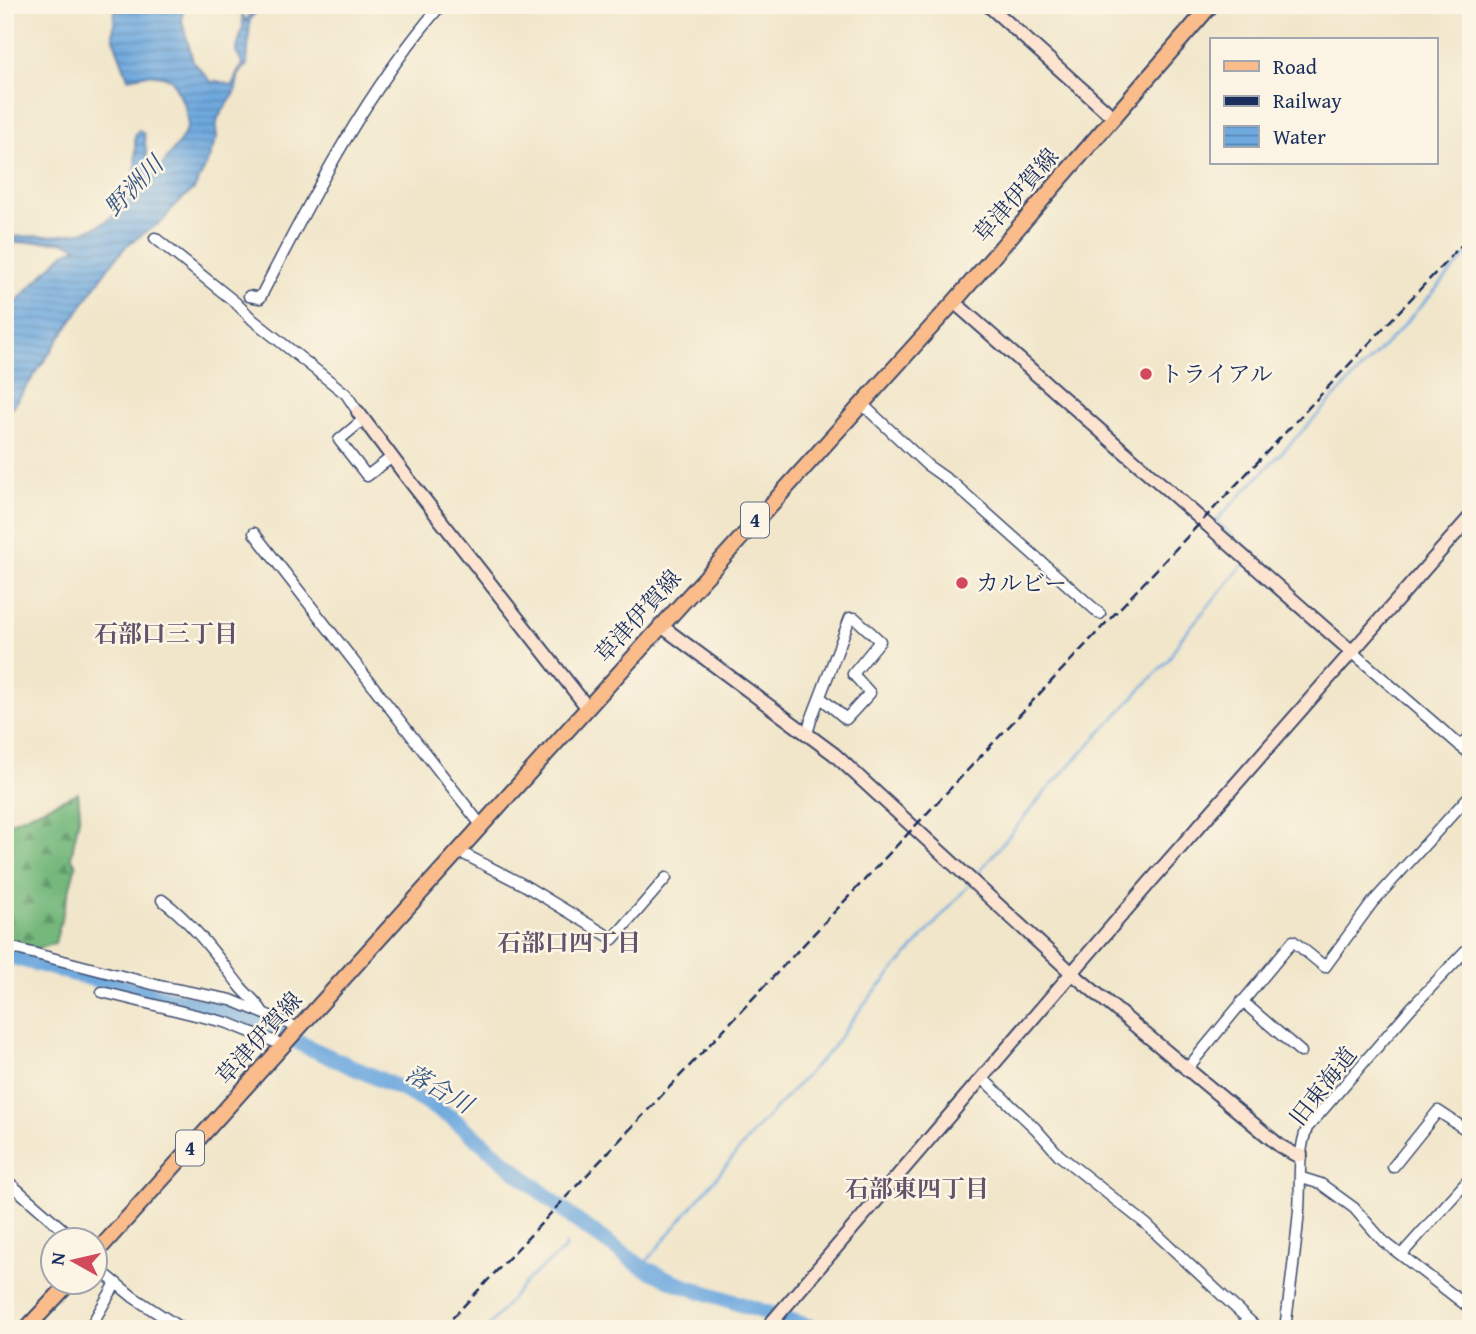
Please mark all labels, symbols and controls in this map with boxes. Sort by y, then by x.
legend [1210,38,1438,164]
text: Road [1273,51,1318,82]
text: Railway [1273,85,1342,116]
text: Water [1273,121,1326,152]
street label: 草津伊賀線 [965,140,1066,249]
water label: 野洲川 [96,145,173,224]
place label: トライアル [1160,357,1273,390]
marker: トライアル [1138,366,1154,382]
road number: 4 [741,503,769,538]
street label: 草津伊賀線 [587,562,688,669]
place label: カルビー [976,566,1067,599]
marker: カルビー [954,575,970,591]
district label: 石部口三丁目 [94,616,238,651]
district label: 石部口四丁目 [497,925,641,960]
street label: 草津伊賀線 [208,984,309,1091]
street label: 旧東海道 [1281,1039,1364,1132]
water label: 落合川 [399,1055,482,1123]
road number: 4 [176,1130,204,1166]
district label: 石部東四丁目 [845,1171,989,1206]
north arrow [38,1226,108,1296]
text: N [42,1250,72,1267]

